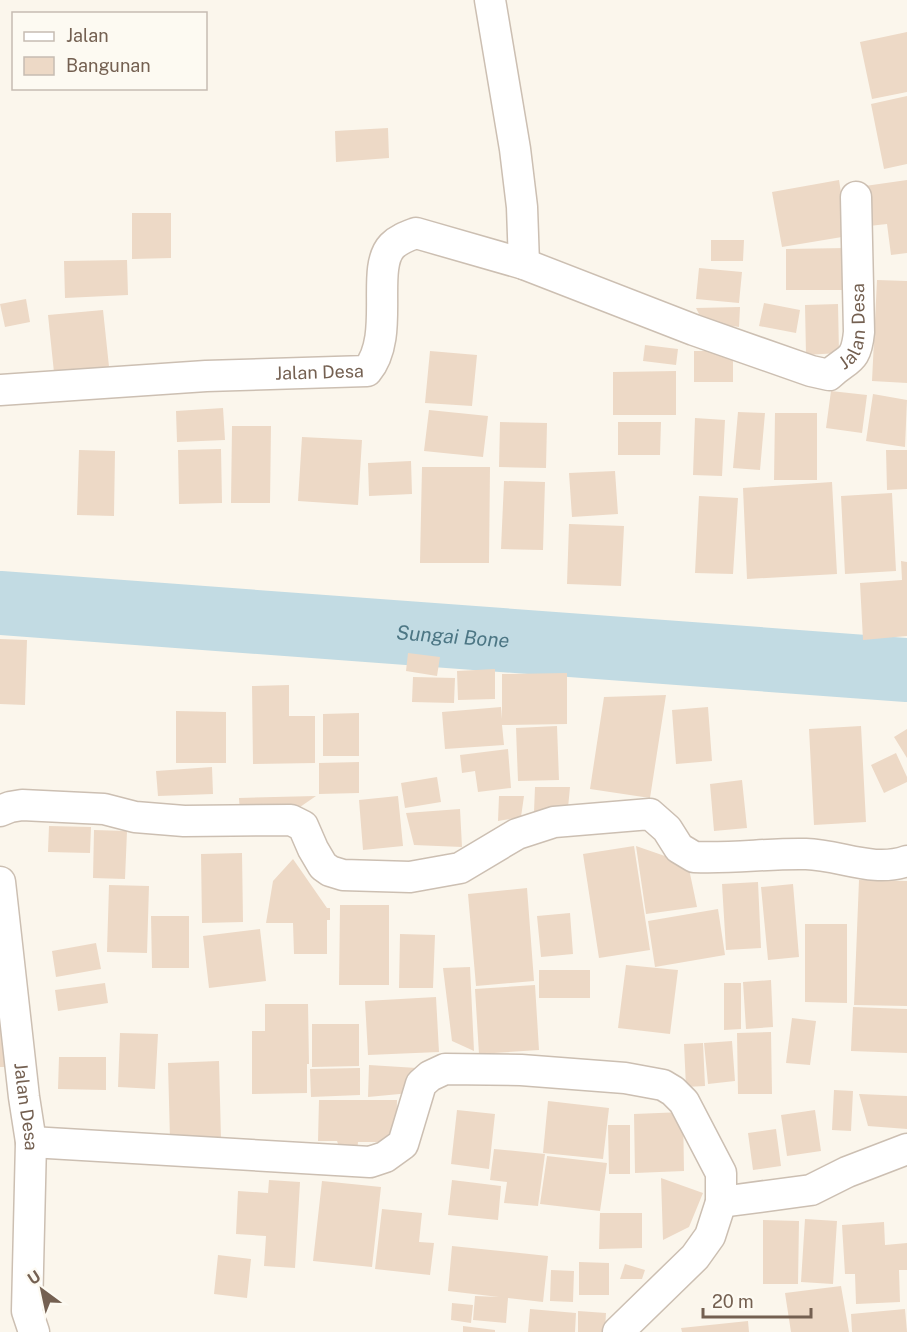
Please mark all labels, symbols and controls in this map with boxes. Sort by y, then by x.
legend [12,12,207,90]
text: Jalan [66,25,109,46]
text: Bangunan [66,55,151,76]
street label: Jalan Desa [835,283,869,373]
street label: Jalan Desa [275,360,364,384]
water label: Sungai Bone [395,620,510,653]
street label: Jalan Desa [10,1061,42,1151]
north arrow [12,1260,72,1320]
text: U [24,1267,44,1289]
scale bar [703,1281,811,1319]
text: 20 m [712,1291,754,1312]

